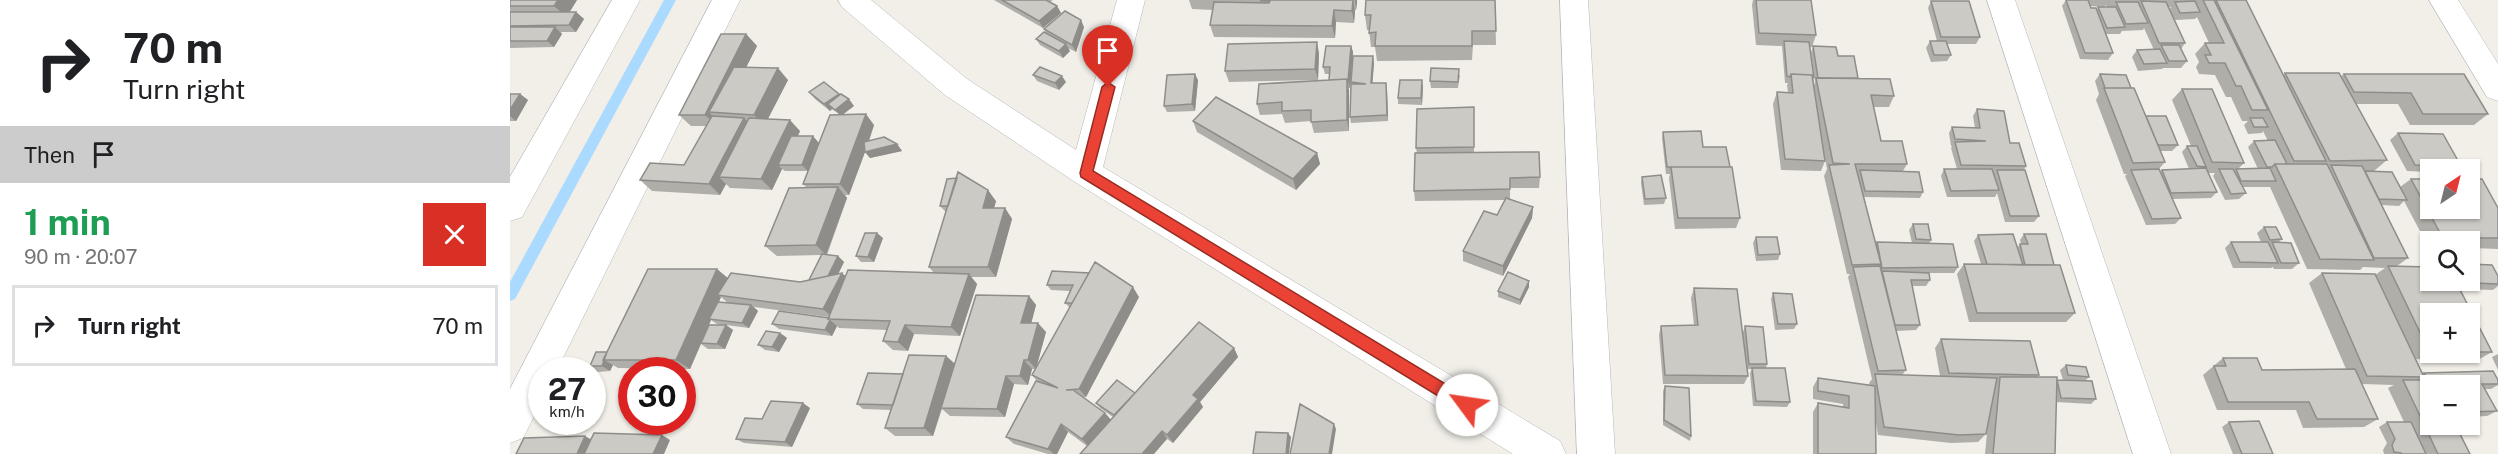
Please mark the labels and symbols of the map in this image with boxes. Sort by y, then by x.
pin [1082,25,1133,87]
north arrow [2420,159,2480,219]
speed limit sign: 30 [618,357,696,435]
position arrow [1435,373,1499,437]

